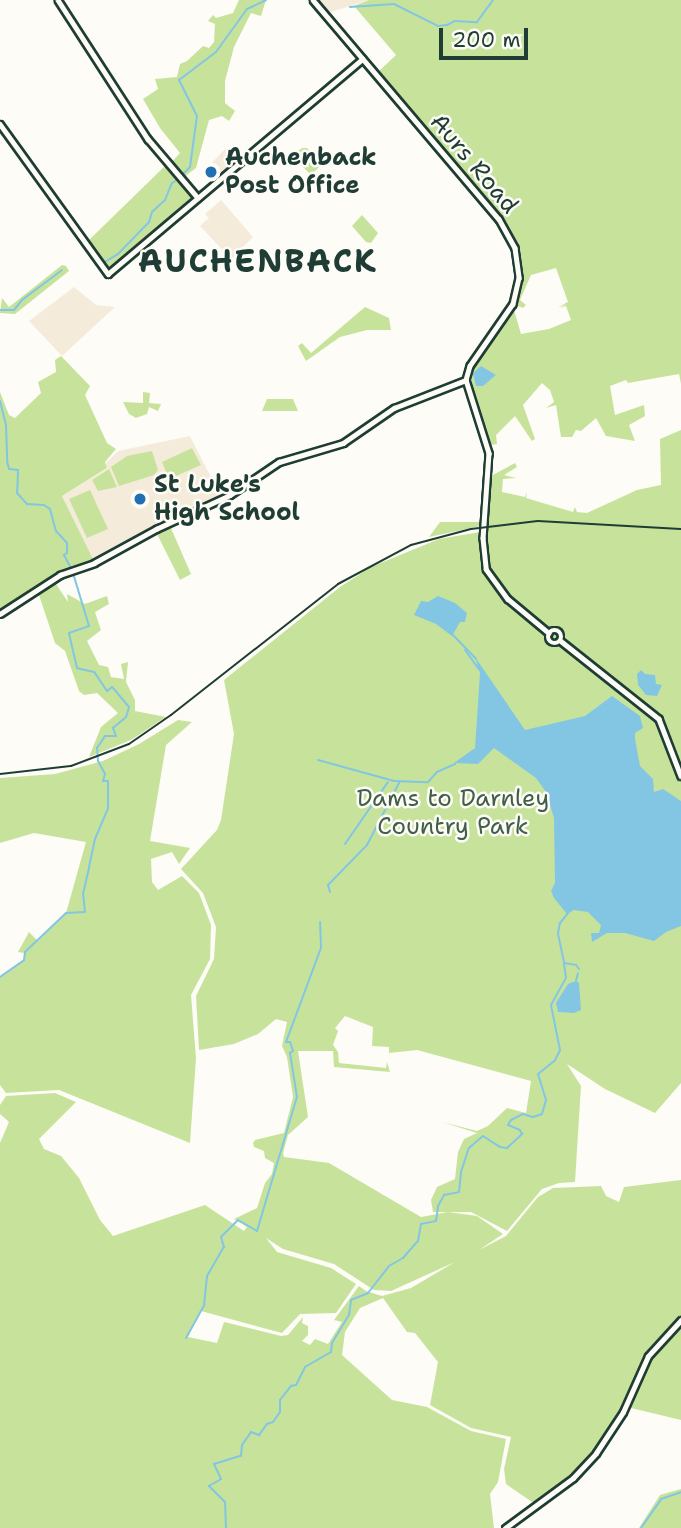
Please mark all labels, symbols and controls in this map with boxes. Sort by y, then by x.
scale bar [443,14,532,58]
text: 200 m [452,26,521,54]
street label: Aurs Road [424,108,524,220]
place label: Auchenback Post Office [225,144,377,200]
marker: Auchenback Post Office [203,164,219,180]
district label: AUCHENBACK [139,242,377,280]
place label: St Luke's High School [154,471,300,527]
marker: St Luke's High School [132,491,148,507]
park label: Dams to Darnley Country Park [357,785,549,841]

